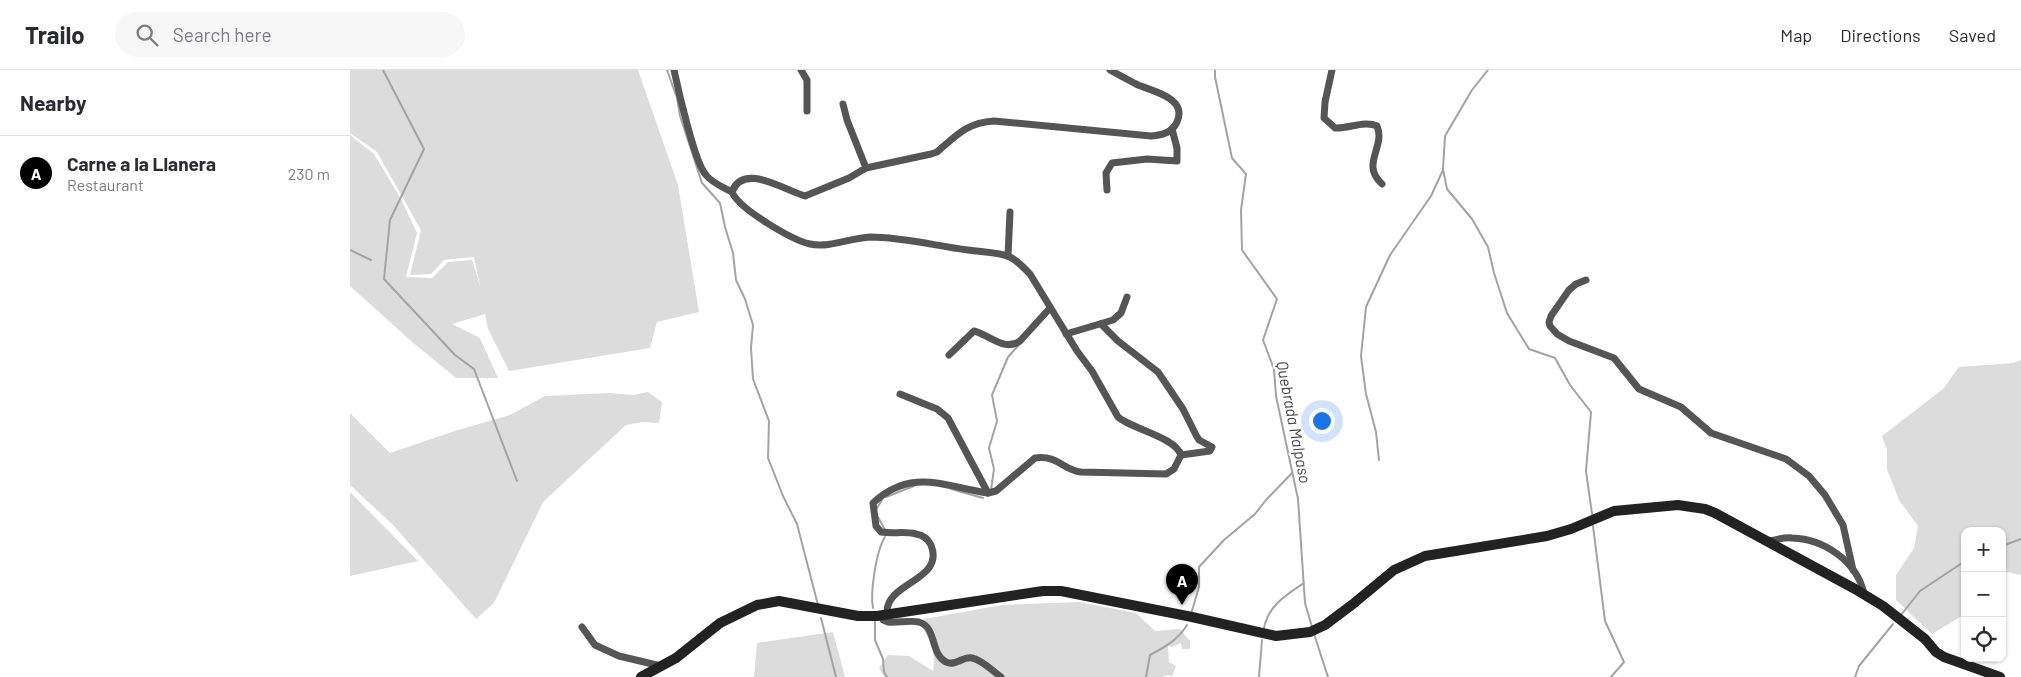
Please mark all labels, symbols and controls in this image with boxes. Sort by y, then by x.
search box [115,12,465,57]
text: Trailo [25,20,85,49]
icon: search [133,21,161,49]
text: Search here [173,23,272,46]
text: Map [1780,24,1812,46]
text: Directions [1840,24,1921,46]
text: Saved [1949,24,1996,46]
text: Nearby [20,90,86,115]
text: Carne a la Llanera [67,152,216,175]
text: A [31,164,41,183]
text: 230 m [288,164,330,183]
text: Restaurant [67,175,144,194]
water label: Quebrada Malpaso [1273,359,1316,485]
your location [1309,408,1335,434]
map controls [1961,527,2006,662]
button: + [1961,527,2006,572]
pin: A [1166,564,1198,605]
button: − [1961,572,2006,617]
button: locate [1961,617,2006,662]

